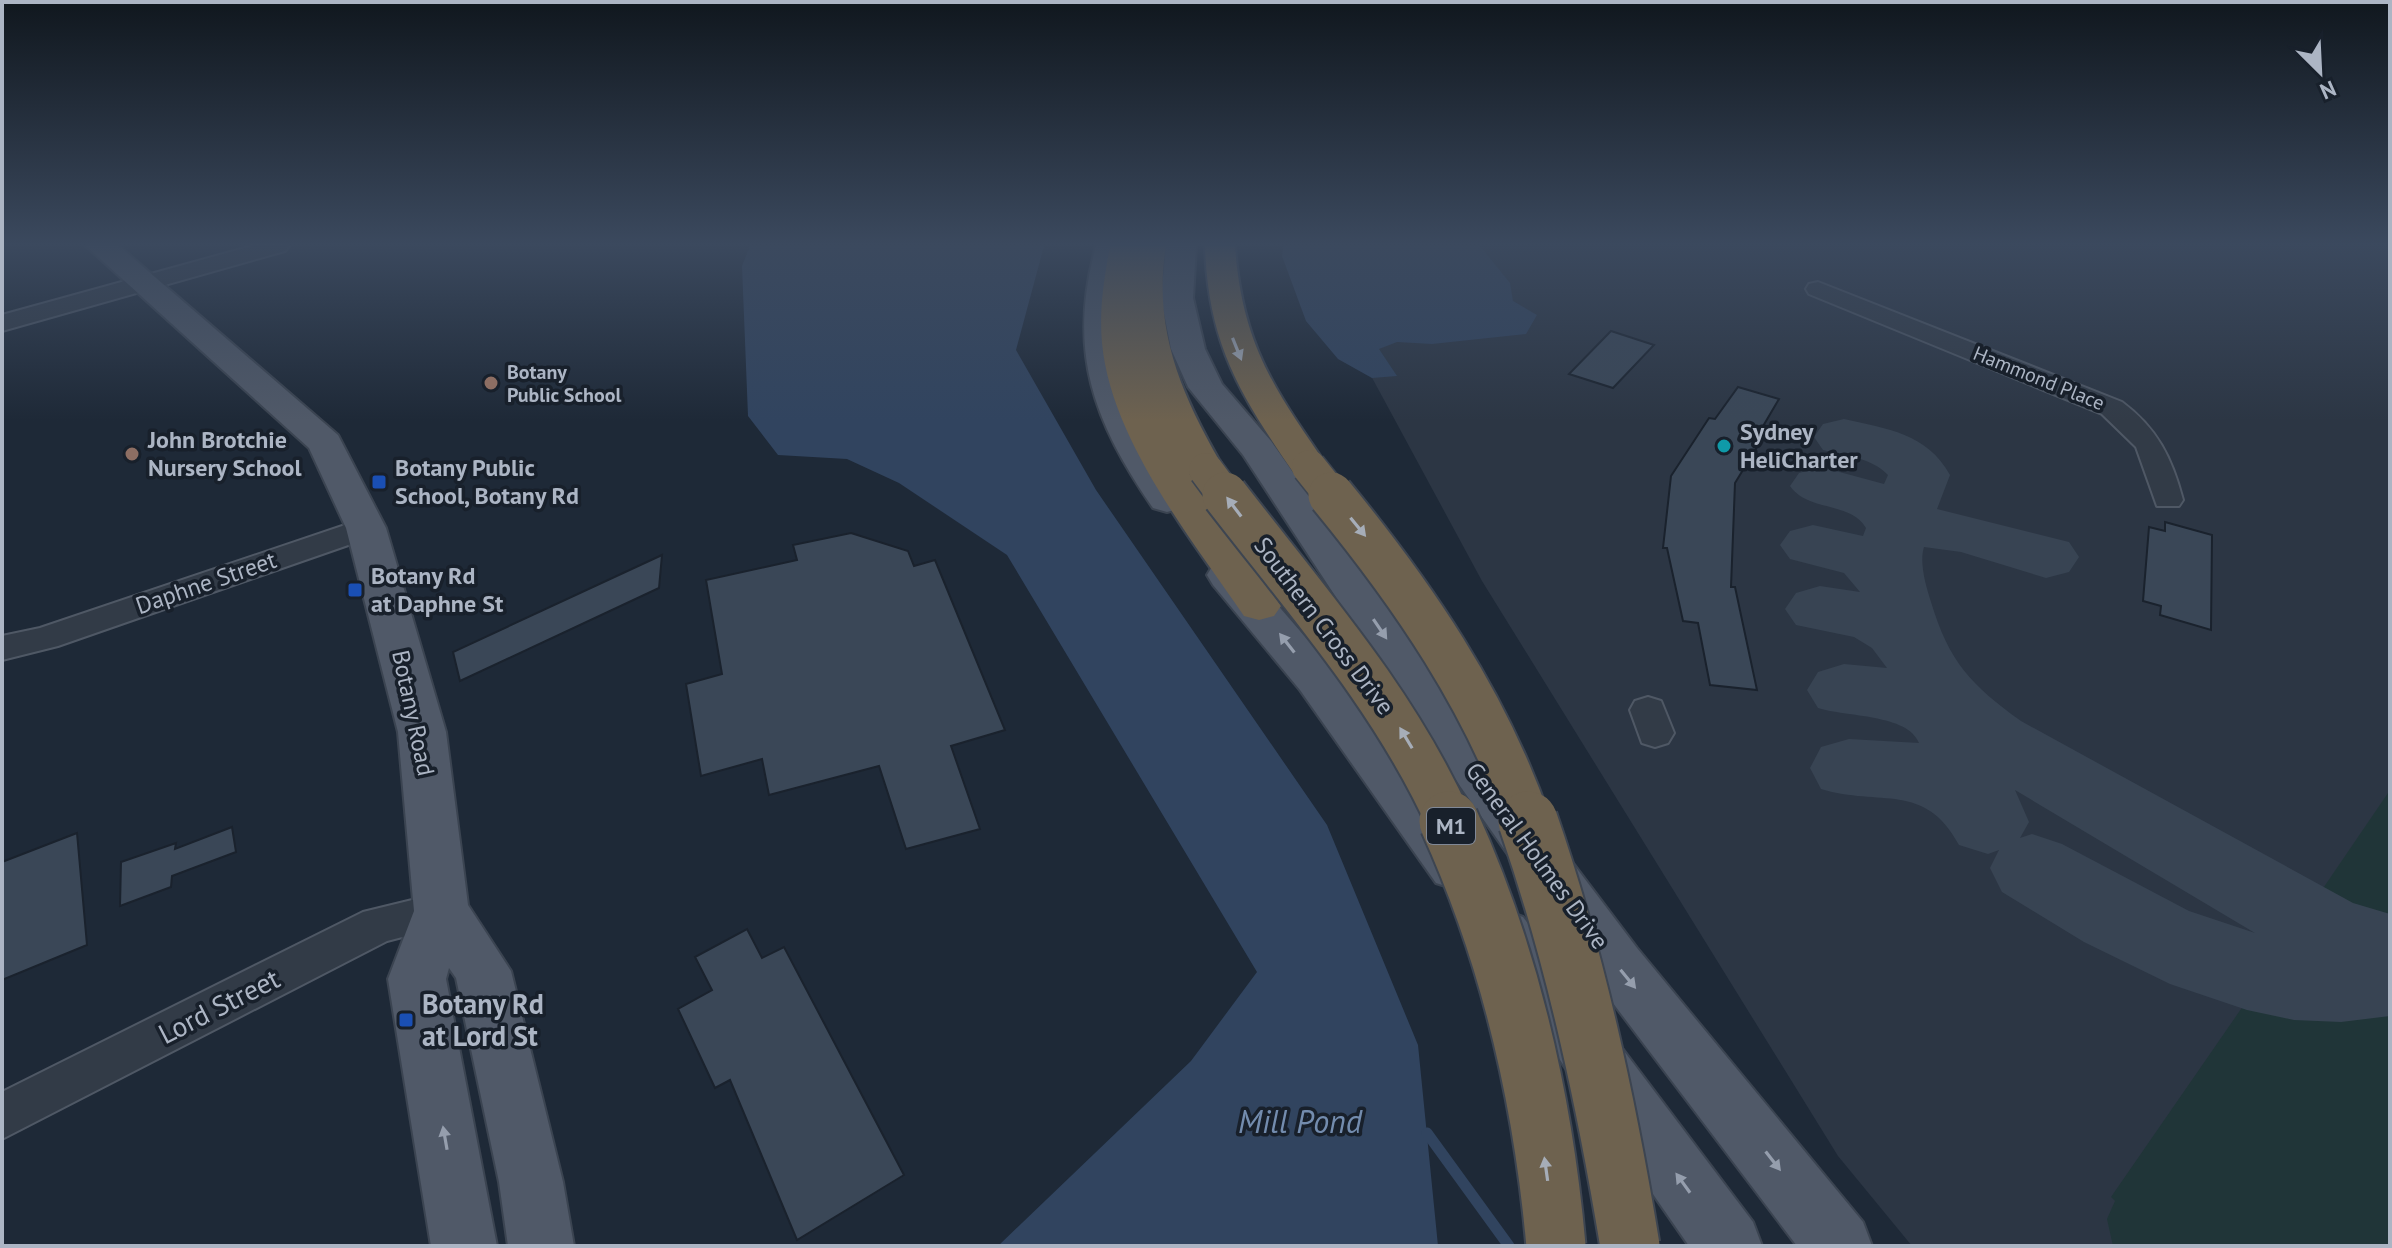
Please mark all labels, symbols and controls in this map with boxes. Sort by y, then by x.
north arrow [2280,32,2360,112]
text: N [2316,75,2340,106]
one-way arrow [1231,337,1244,361]
street label: Hammond Place [1970,340,2108,416]
place label: Botany Public School [507,359,621,408]
marker: Botany Public School [482,374,500,392]
place label: Sydney HeliCharter [1740,416,1858,475]
place label: John Brotchie Nursery School [147,424,302,483]
marker: Sydney HeliCharter [1715,437,1733,455]
marker: John Brotchie Nursery School [123,445,141,463]
place label: Botany Public School, Botany Rd [395,452,579,511]
marker: Botany Public School, Botany Rd [370,473,388,491]
one-way arrow [1227,497,1243,517]
one-way arrow [1349,517,1366,537]
street label: Southern Cross Drive [1247,531,1401,721]
street label: Daphne Street [131,544,280,621]
place label: Botany Rd at Daphne St [371,560,504,619]
marker: Botany Rd at Daphne St [346,581,364,599]
one-way arrow [1373,619,1388,640]
one-way arrow [1280,633,1296,653]
street label: Botany Road [385,647,442,779]
one-way arrow [1399,727,1413,749]
street label: General Holmes Drive [1459,756,1616,955]
road number: M1 [1427,808,1475,844]
street label: Lord Street [152,959,286,1052]
one-way arrow [1619,968,1636,989]
place label: Botany Rd at Lord St [422,985,544,1054]
marker: Botany Rd at Lord St [397,1011,415,1029]
water label: Mill Pond [1238,1100,1363,1142]
one-way arrow [439,1125,451,1150]
one-way arrow [1764,1151,1780,1171]
one-way arrow [1539,1156,1552,1181]
one-way arrow [1676,1172,1691,1193]

